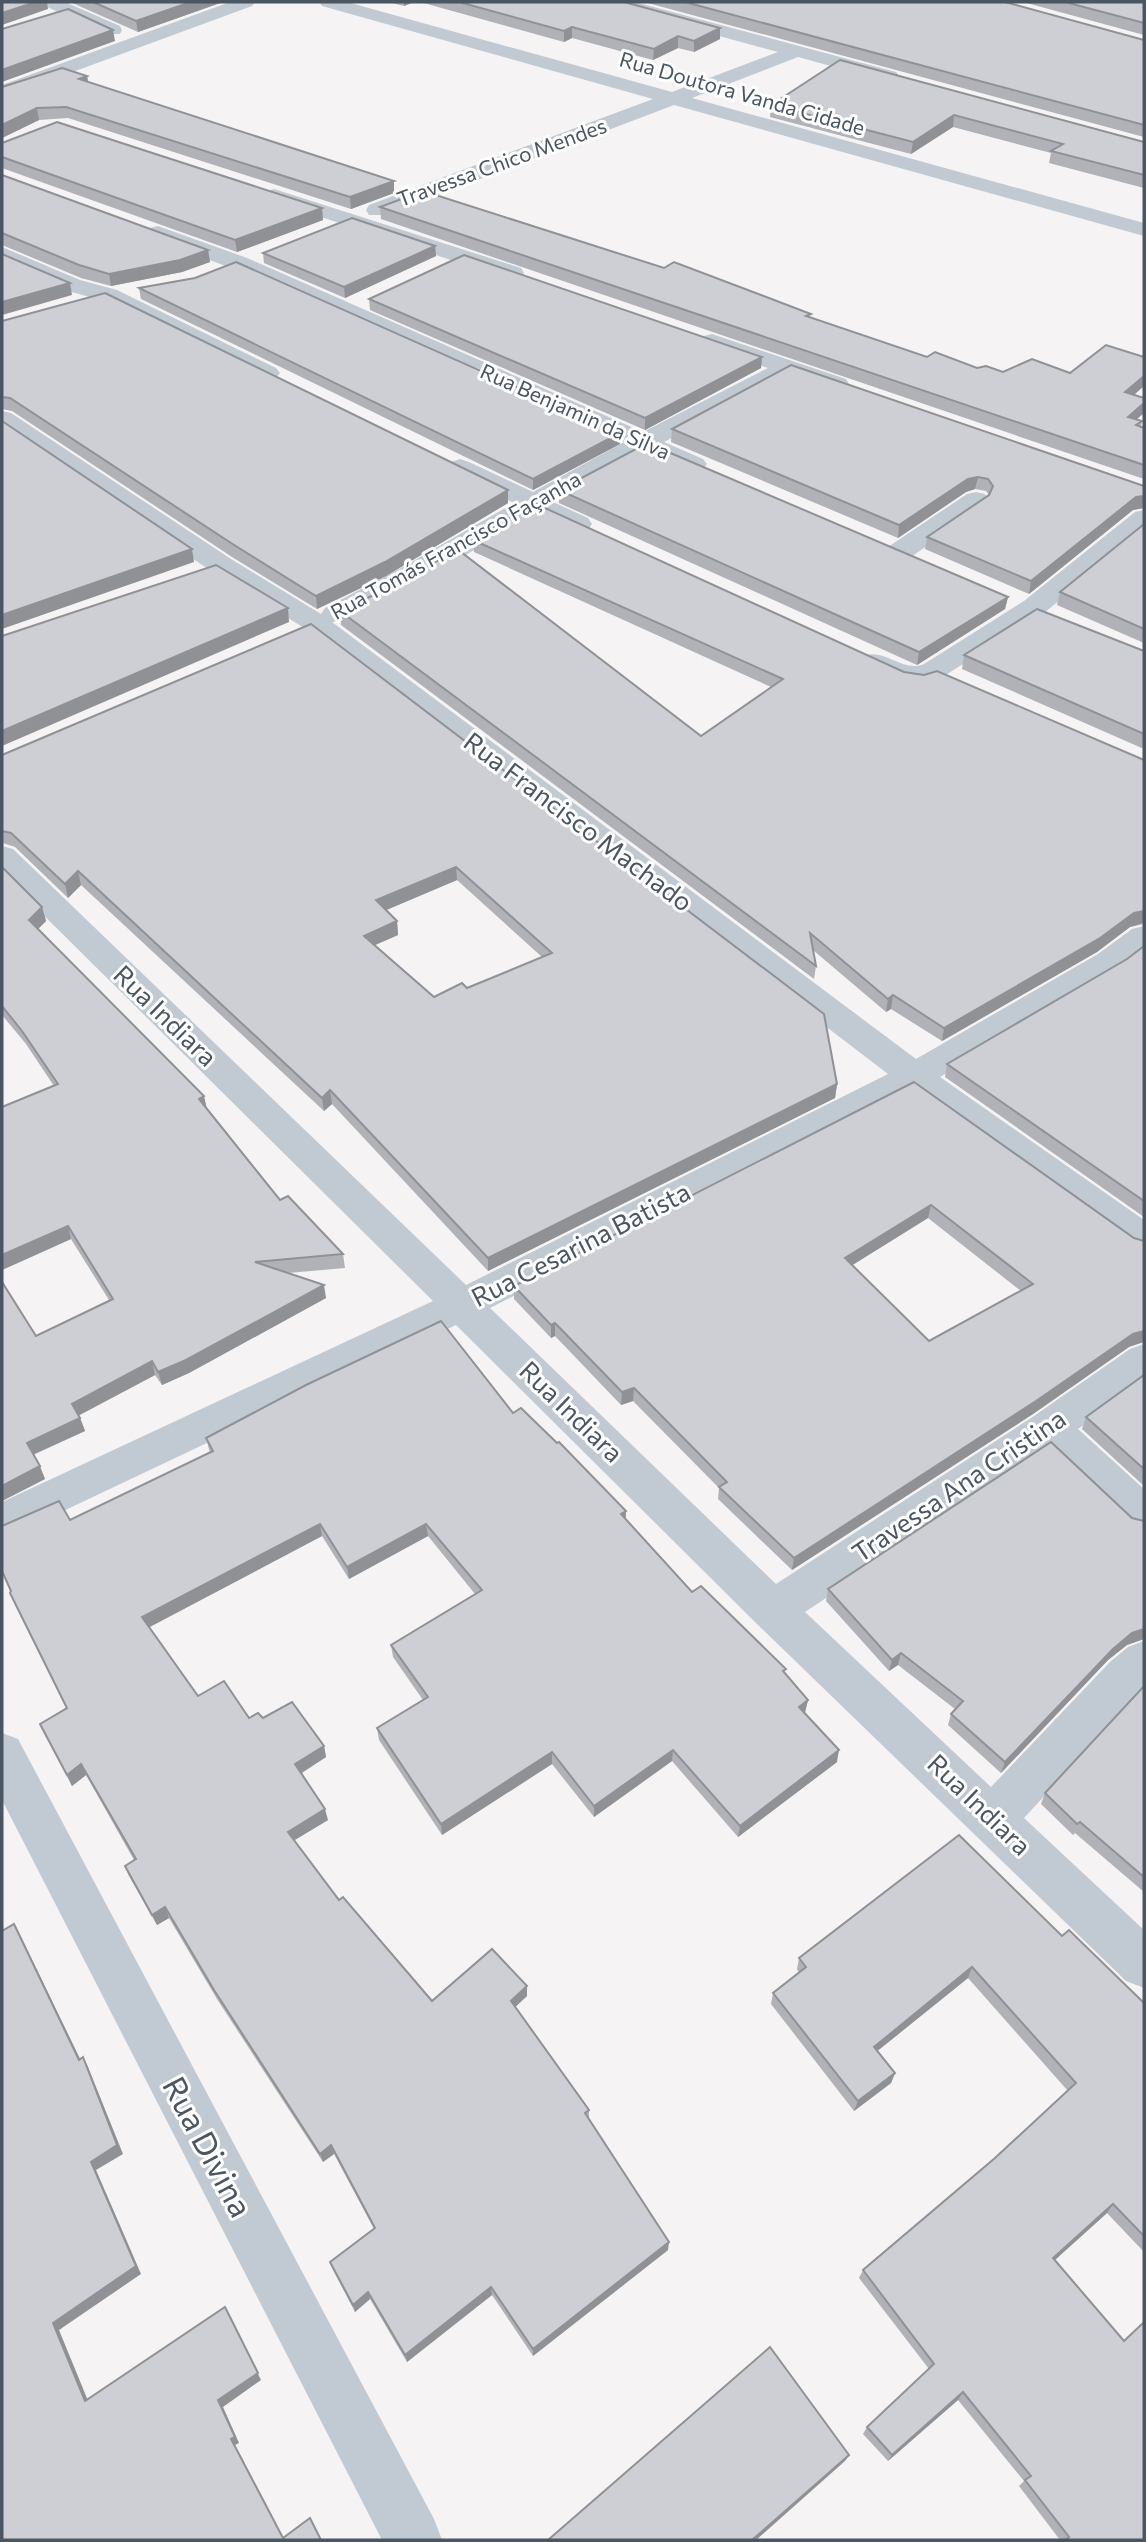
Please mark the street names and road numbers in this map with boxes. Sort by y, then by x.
street label: Rua Doutora Vanda Cidade [617,46,868,140]
street label: Travessa Chico Mendes [393,112,610,211]
street label: Rua Benjamin da Silva [477,357,674,464]
street label: Rua Tomás Francisco Façanha [326,465,585,624]
street label: Rua Francisco Machado [458,725,699,917]
street label: Rua Indiara [108,958,224,1072]
street label: Rua Cesarina Batista [466,1175,695,1312]
street label: Rua Indiara [514,1354,630,1468]
street label: Travessa Ana Cristina [846,1402,1071,1568]
street label: Rua Indiara [922,1747,1038,1861]
street label: Rua Divina [155,2069,262,2223]

